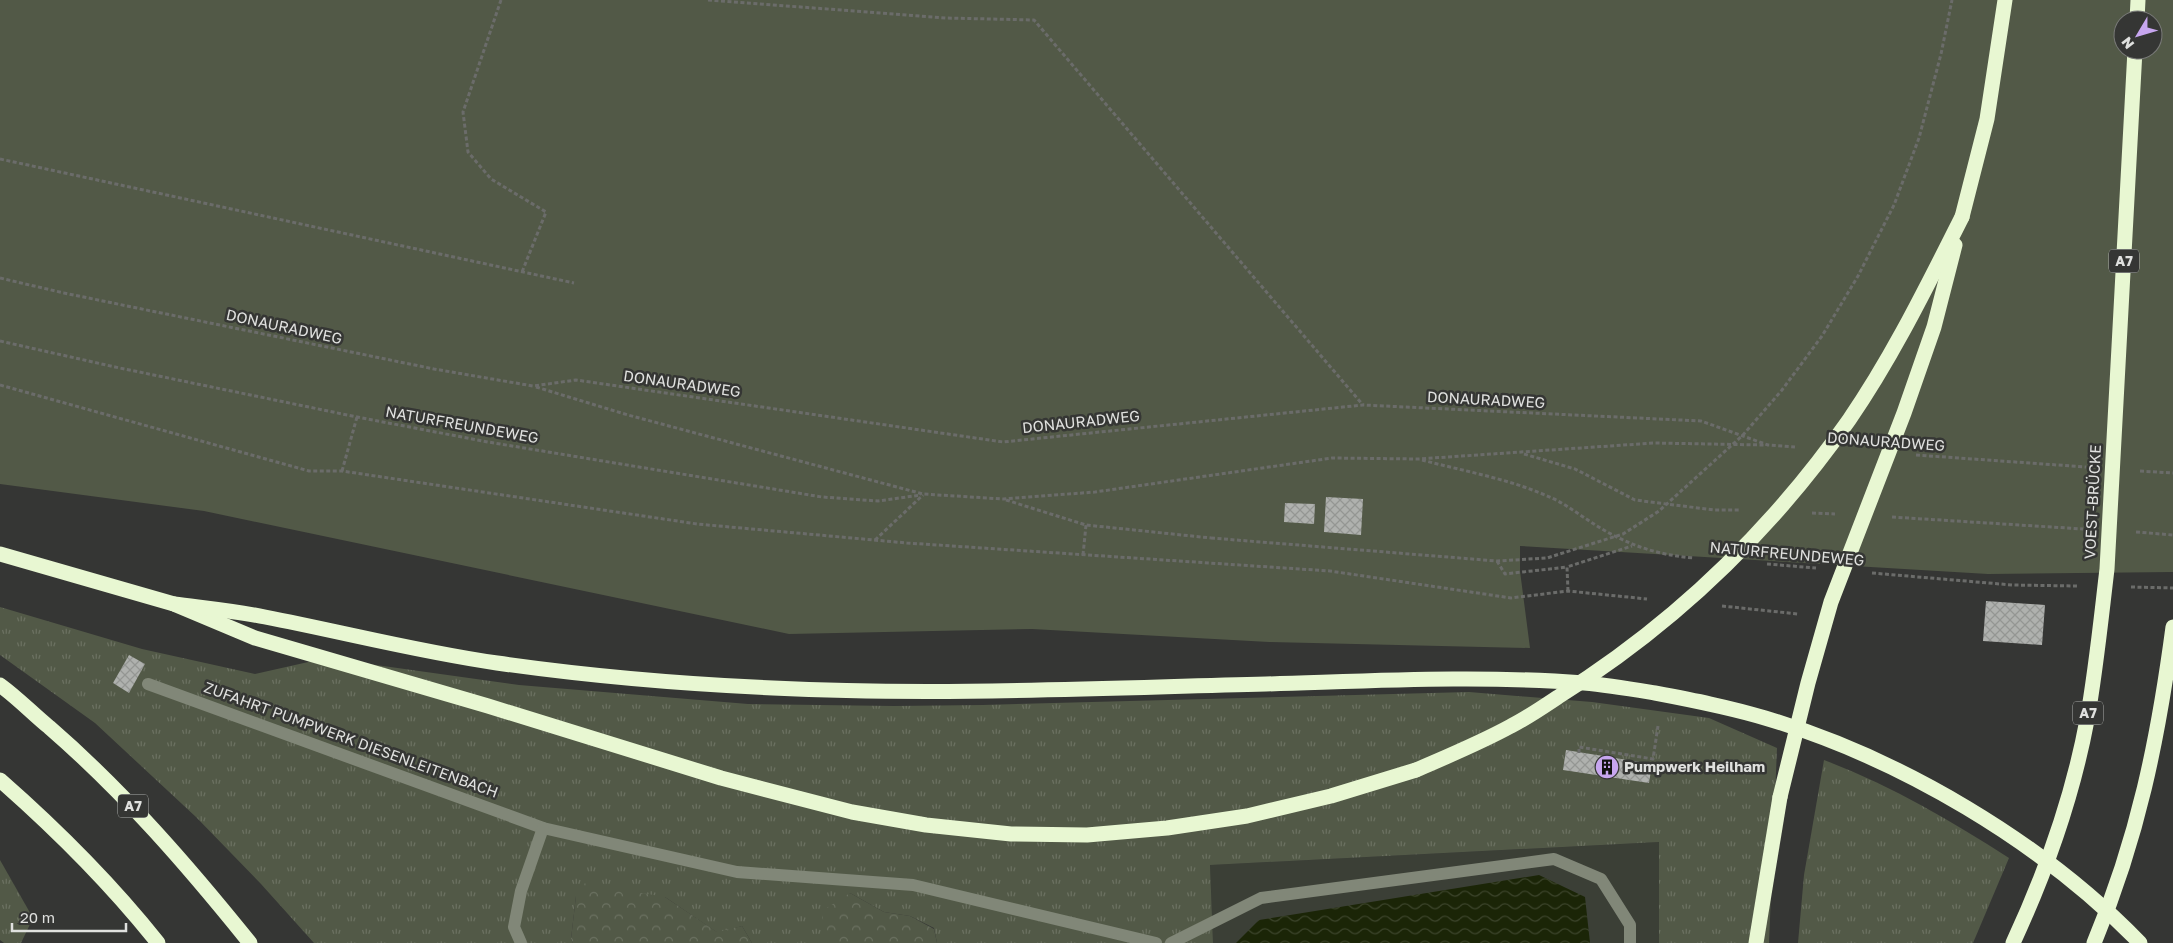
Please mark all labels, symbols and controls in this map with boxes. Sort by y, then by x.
north arrow [2113,10,2163,60]
text: N [2117,34,2137,53]
road number: A7 [2109,250,2139,272]
street label: DONAURADWEG [225,305,344,347]
street label: DONAURADWEG [622,366,742,400]
street label: DONAURADWEG [1427,387,1546,411]
street label: NATURFREUNDEWEG [384,402,540,446]
street label: DONAURADWEG [1021,406,1141,436]
street label: DONAURADWEG [1826,428,1946,454]
street label: VOEST-BRÜCKE [2080,444,2104,560]
street label: NATURFREUNDEWEG [1709,537,1865,569]
street label: ZUFAHRT PUMPWERK DIESENLEITENBACH [202,677,501,801]
road number: A7 [2073,701,2103,724]
building icon: Pumpwerk Heilham [1594,754,1620,780]
place label: Pumpwerk Heilham [1624,757,1765,775]
road number: A7 [118,794,148,818]
scale bar [12,900,126,932]
text: 20 m [20,908,55,926]

